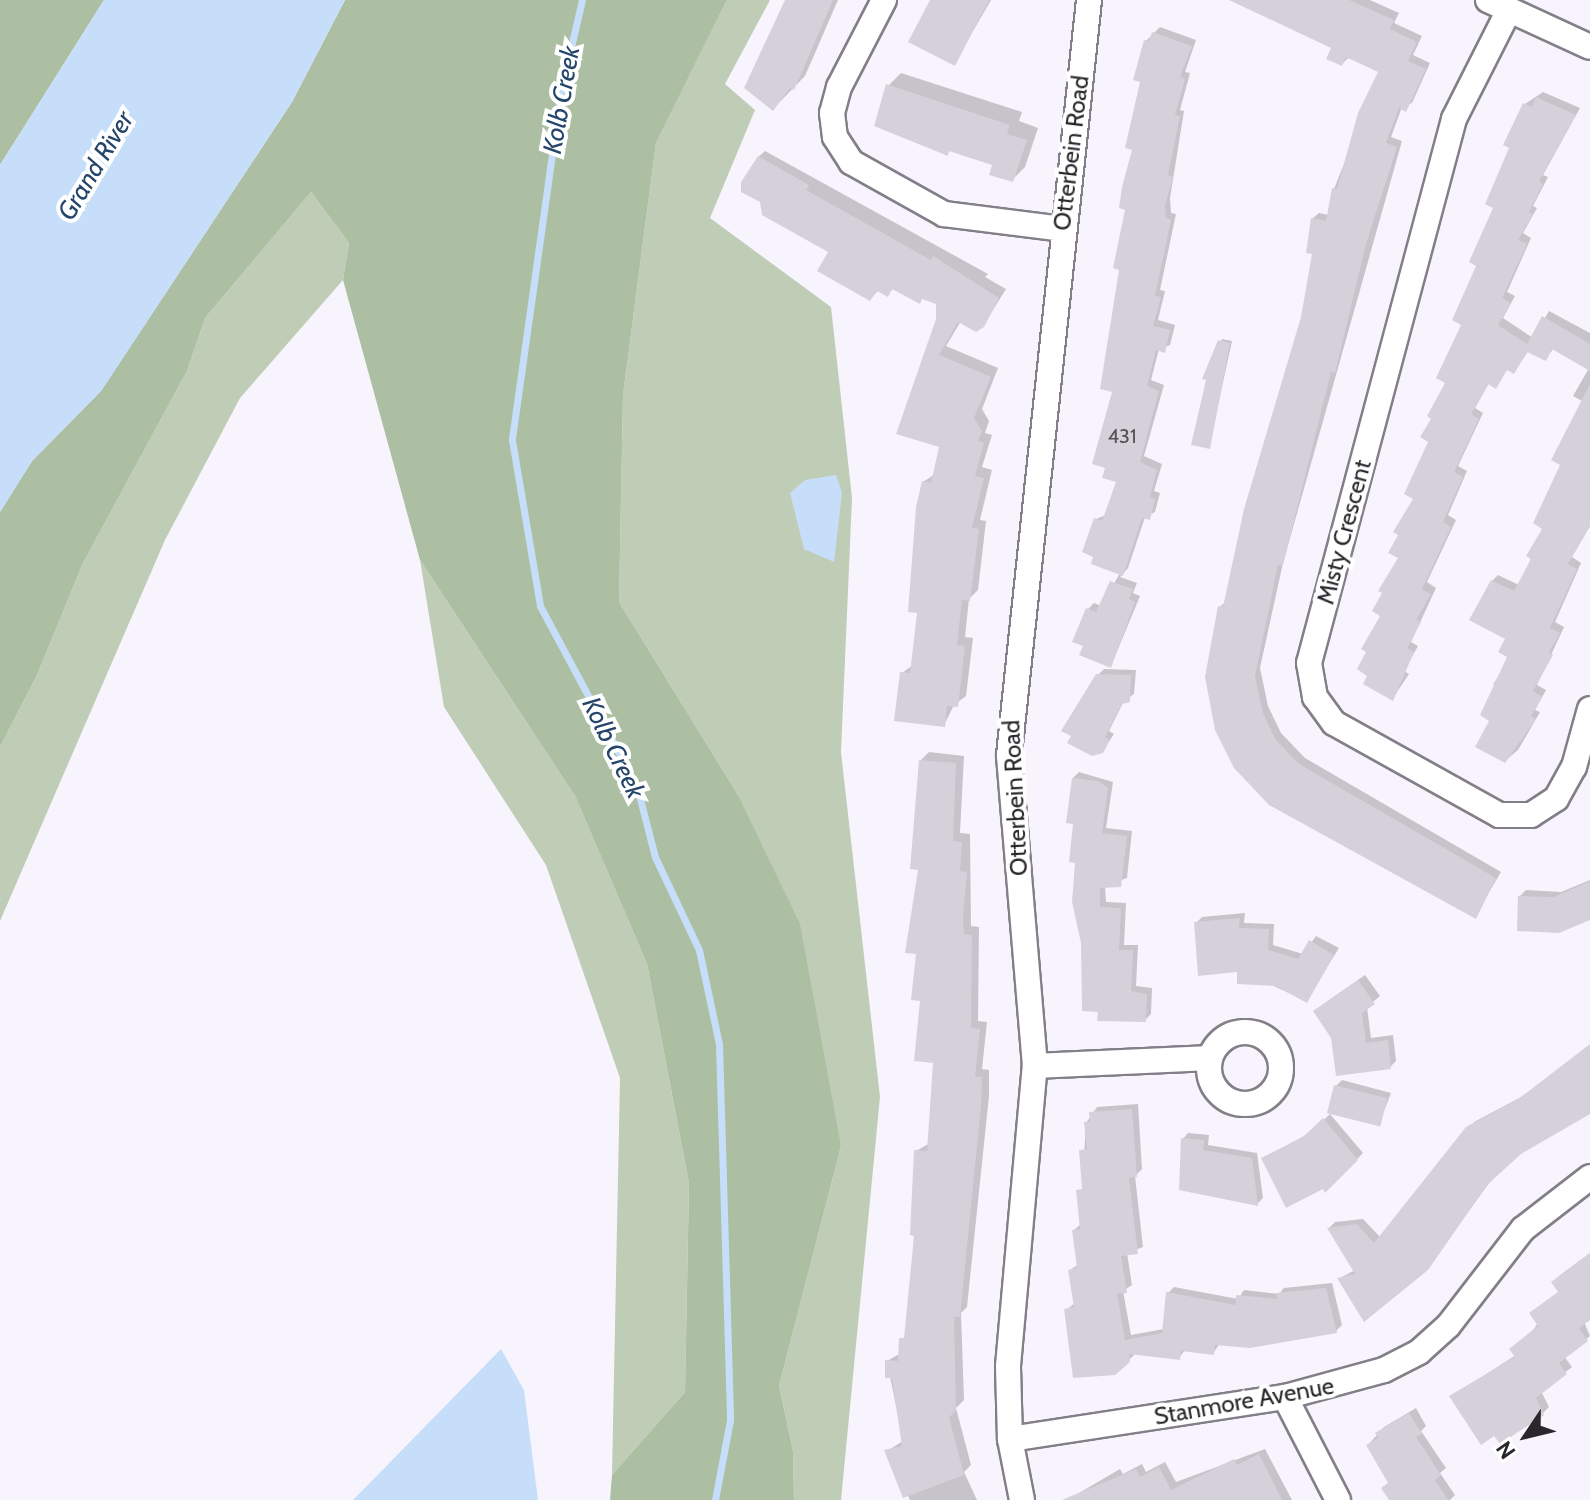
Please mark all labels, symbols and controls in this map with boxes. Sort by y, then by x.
water label: Kolb Creek [537,44,587,156]
street label: Otterbein Road [1047,74,1095,232]
water label: Grand River [51,106,141,226]
house number: 431 [1108,424,1136,448]
street label: Misty Crescent [1311,457,1377,607]
water label: Kolb Creek [575,692,651,804]
street label: Otterbein Road [997,719,1033,877]
street label: Stanmore Avenue [1152,1371,1336,1431]
north arrow [1486,1396,1566,1476]
text: N [1490,1436,1521,1464]

